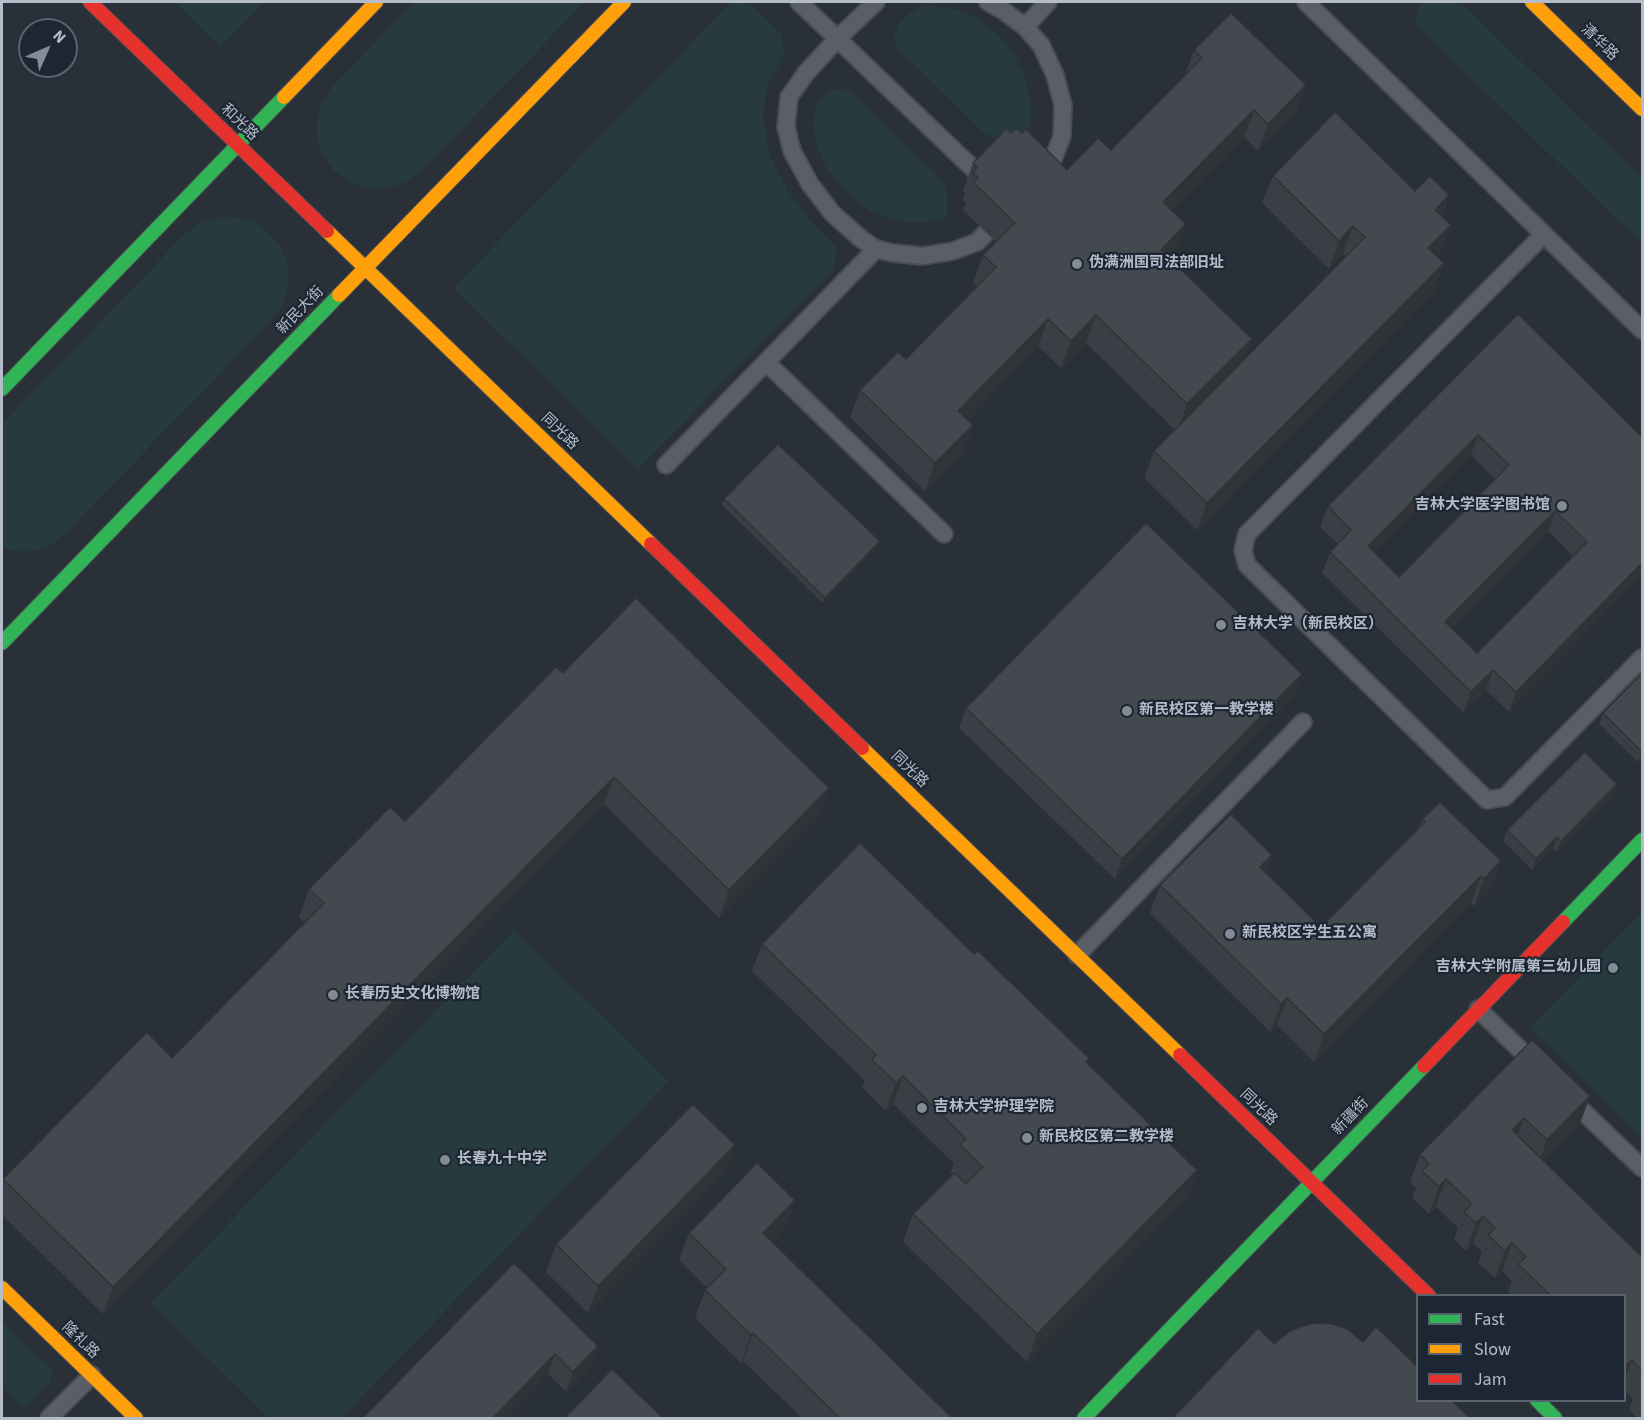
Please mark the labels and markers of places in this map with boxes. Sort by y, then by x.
place label: 伪满洲国司法部旧址 [1089,255,1224,273]
marker: 伪满洲国司法部旧址 [1070,257,1084,271]
place label: 吉林大学医学图书馆 [1415,497,1550,515]
marker: 吉林大学医学图书馆 [1555,499,1569,513]
place label: 吉林大学（新民校区） [1233,616,1383,634]
marker: 吉林大学（新民校区） [1214,618,1228,632]
place label: 新民校区第一教学楼 [1139,702,1274,720]
marker: 新民校区第一教学楼 [1120,704,1134,718]
place label: 新民校区学生五公寓 [1242,925,1377,943]
marker: 新民校区学生五公寓 [1223,927,1237,941]
place label: 吉林大学附属第三幼儿园 [1436,959,1601,977]
marker: 吉林大学附属第三幼儿园 [1606,961,1620,975]
place label: 长春历史文化博物馆 [345,986,480,1004]
marker: 长春历史文化博物馆 [326,988,340,1002]
place label: 吉林大学护理学院 [934,1099,1054,1117]
marker: 吉林大学护理学院 [915,1101,929,1115]
place label: 新民校区第二教学楼 [1039,1129,1174,1147]
marker: 新民校区第二教学楼 [1020,1131,1034,1145]
place label: 长春九十中学 [457,1151,547,1169]
marker: 长春九十中学 [438,1153,452,1167]

